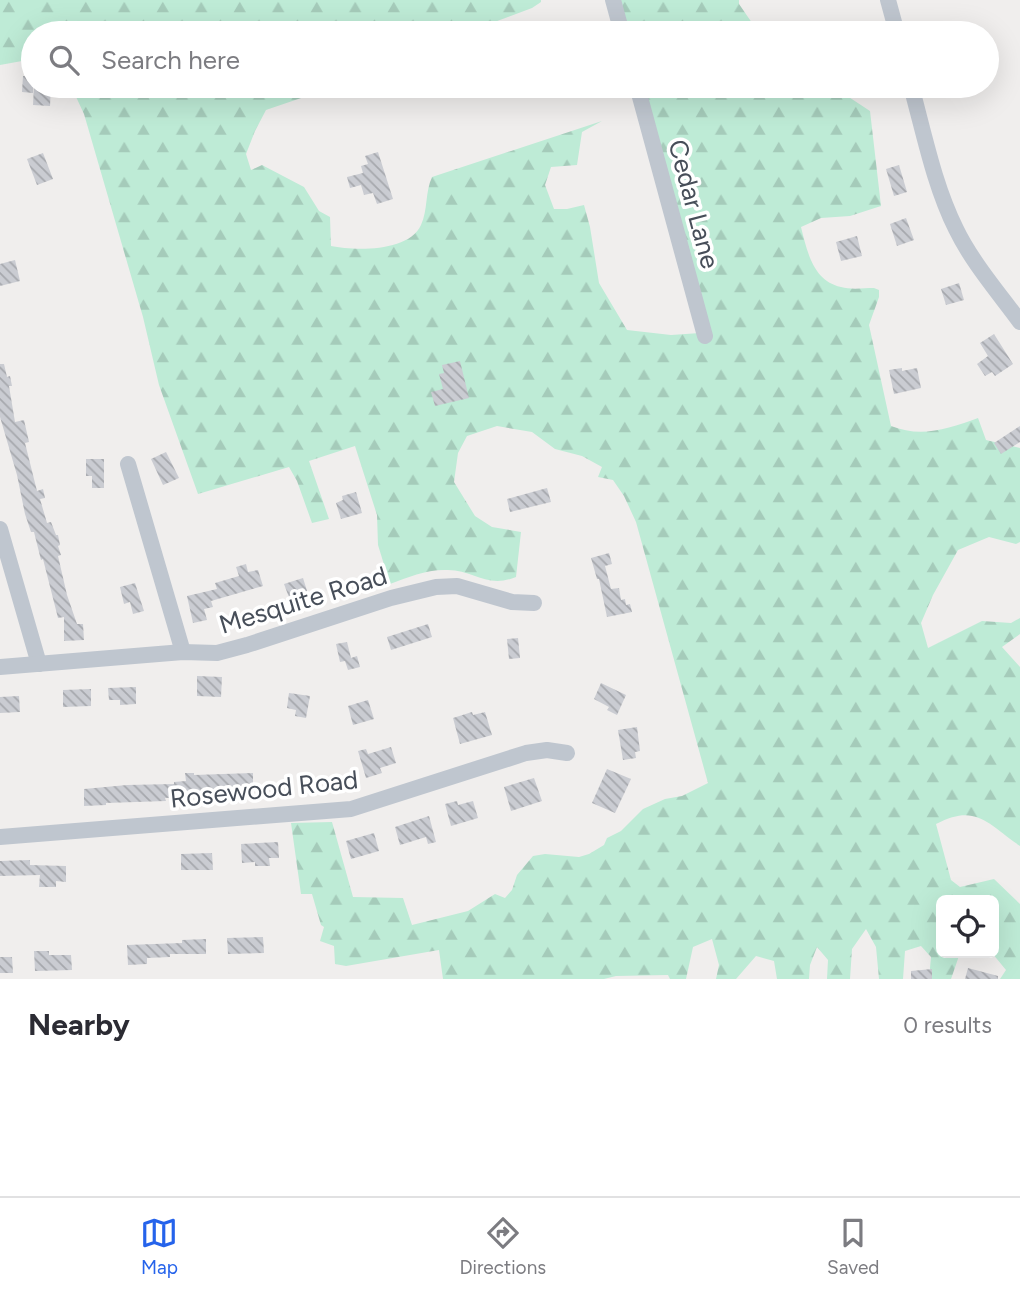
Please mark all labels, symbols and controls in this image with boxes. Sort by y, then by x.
search box [21,21,999,98]
icon: search [45,41,83,79]
text: Search here [101,44,240,76]
street label: Cedar Lane [661,136,727,272]
street label: Mesquite Road [215,559,391,641]
street label: Rosewood Road [168,763,360,815]
map controls [936,895,999,958]
button: locate [936,895,999,958]
text: Nearby [28,1006,130,1043]
text: 0 results [903,1011,992,1039]
tab: Map [140,1214,178,1279]
tab: Directions [459,1214,546,1279]
tab: Saved [827,1214,879,1279]

